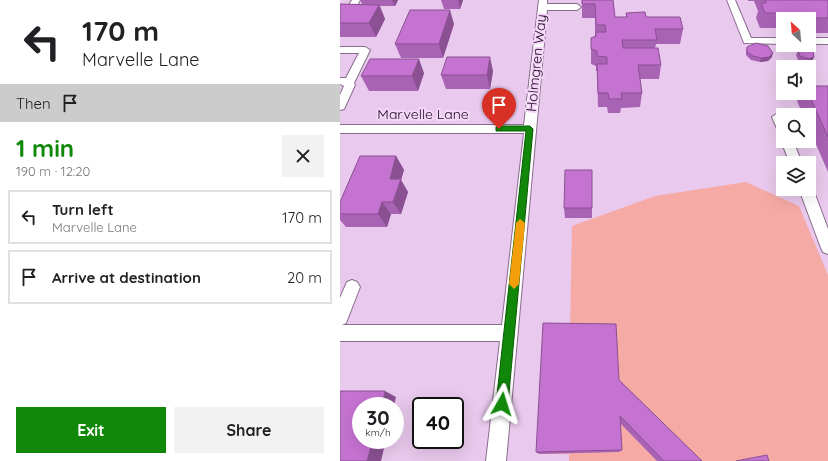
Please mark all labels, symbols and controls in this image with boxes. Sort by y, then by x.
north arrow [776,12,816,52]
map controls [776,12,816,196]
text: 170 m [82,13,159,48]
street label: Holmgren Way [522,13,550,113]
icon: left [16,16,68,68]
text: Marvelle Lane [82,48,199,71]
button: sound [776,60,816,100]
pin [482,88,516,129]
icon: arrive [59,92,81,114]
text: Then [16,94,51,113]
icon: arrive [488,94,510,116]
street label: Marvelle Lane [377,105,469,123]
button: search [776,108,816,148]
text: 1 min [16,133,74,163]
button: close [282,135,324,177]
button: layers [776,156,816,196]
text: 190 m · 12:20 [16,163,90,179]
text: Turn left [52,200,114,219]
icon: left [18,206,40,228]
text: 170 m [282,208,322,227]
text: Marvelle Lane [52,219,137,235]
icon: arrive [18,266,40,288]
text: Arrive at destination [52,268,201,287]
text: 20 m [287,268,322,287]
position arrow [481,383,523,425]
speed limit sign: 40 [412,397,464,449]
text: 30 [366,405,390,430]
button: Exit [16,407,166,453]
button: Share [174,407,324,453]
text: km/h [365,426,391,439]

